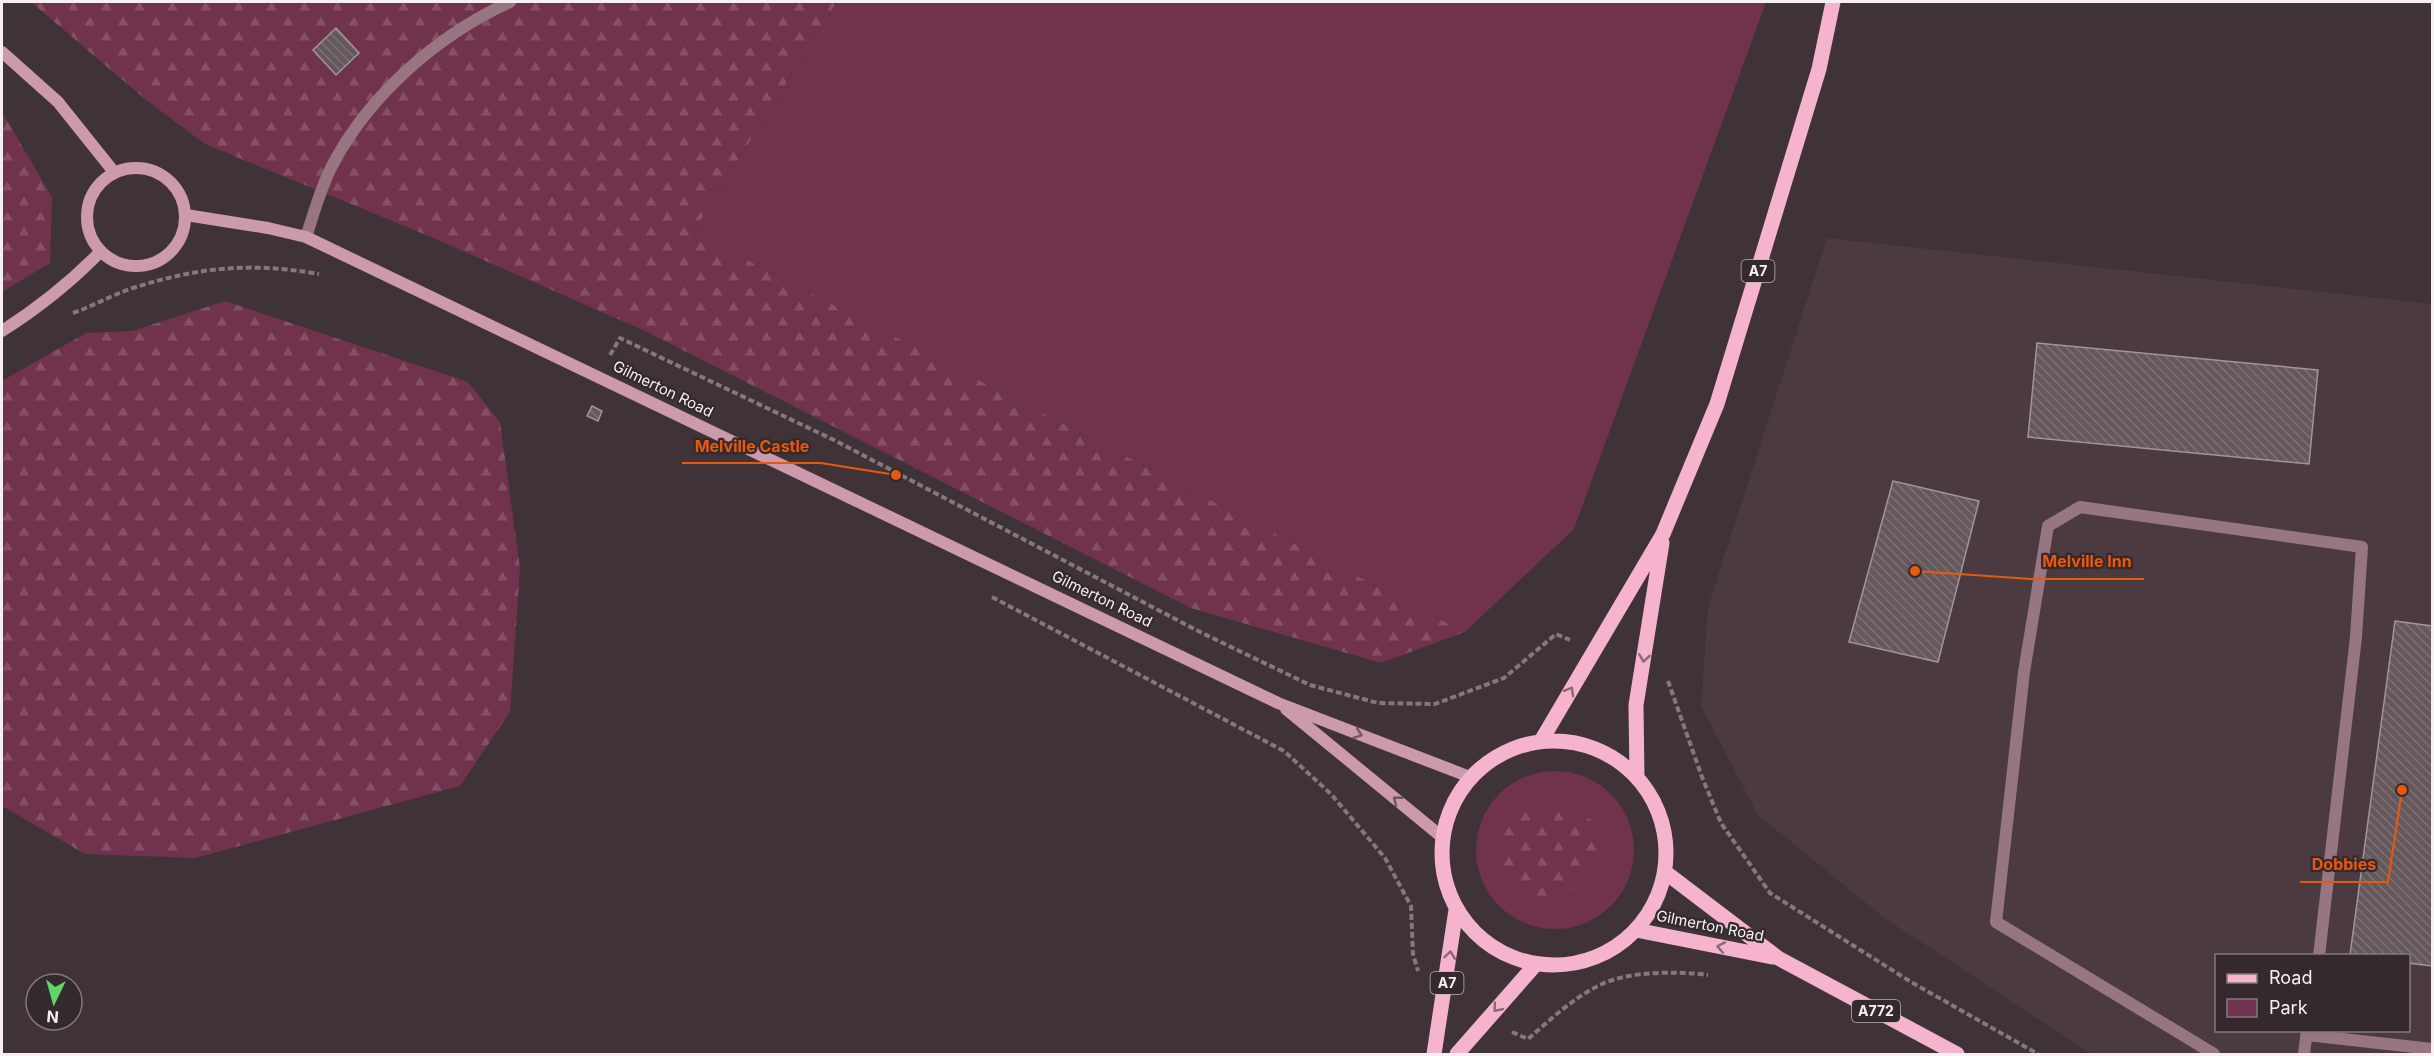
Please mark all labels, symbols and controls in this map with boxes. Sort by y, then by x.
road number: A7 [1742,260,1774,282]
street label: Gilmerton Road [610,356,716,421]
callout: Melville Castle [682,429,821,463]
text: Melville Castle [695,436,809,456]
callout: Melville Inn [2031,545,2144,579]
text: Melville Inn [2042,551,2132,571]
street label: Gilmerton Road [1049,566,1155,631]
one-way arrow [1638,653,1650,662]
one-way arrow [1563,687,1575,697]
one-way arrow [1352,727,1363,739]
one-way arrow [1392,796,1403,807]
callout: Dobbies [2300,848,2388,882]
text: Dobbies [2312,854,2376,874]
street label: Gilmerton Road [1655,906,1766,945]
one-way arrow [1716,941,1726,954]
one-way arrow [1444,951,1456,960]
legend [2215,954,2410,1032]
text: Road [2269,967,2312,988]
north arrow [24,972,84,1032]
road number: A7 [1430,972,1464,994]
text: Park [2269,997,2308,1018]
road number: A772 [1852,1000,1900,1022]
one-way arrow [1493,1001,1504,1012]
text: N [46,1006,60,1027]

